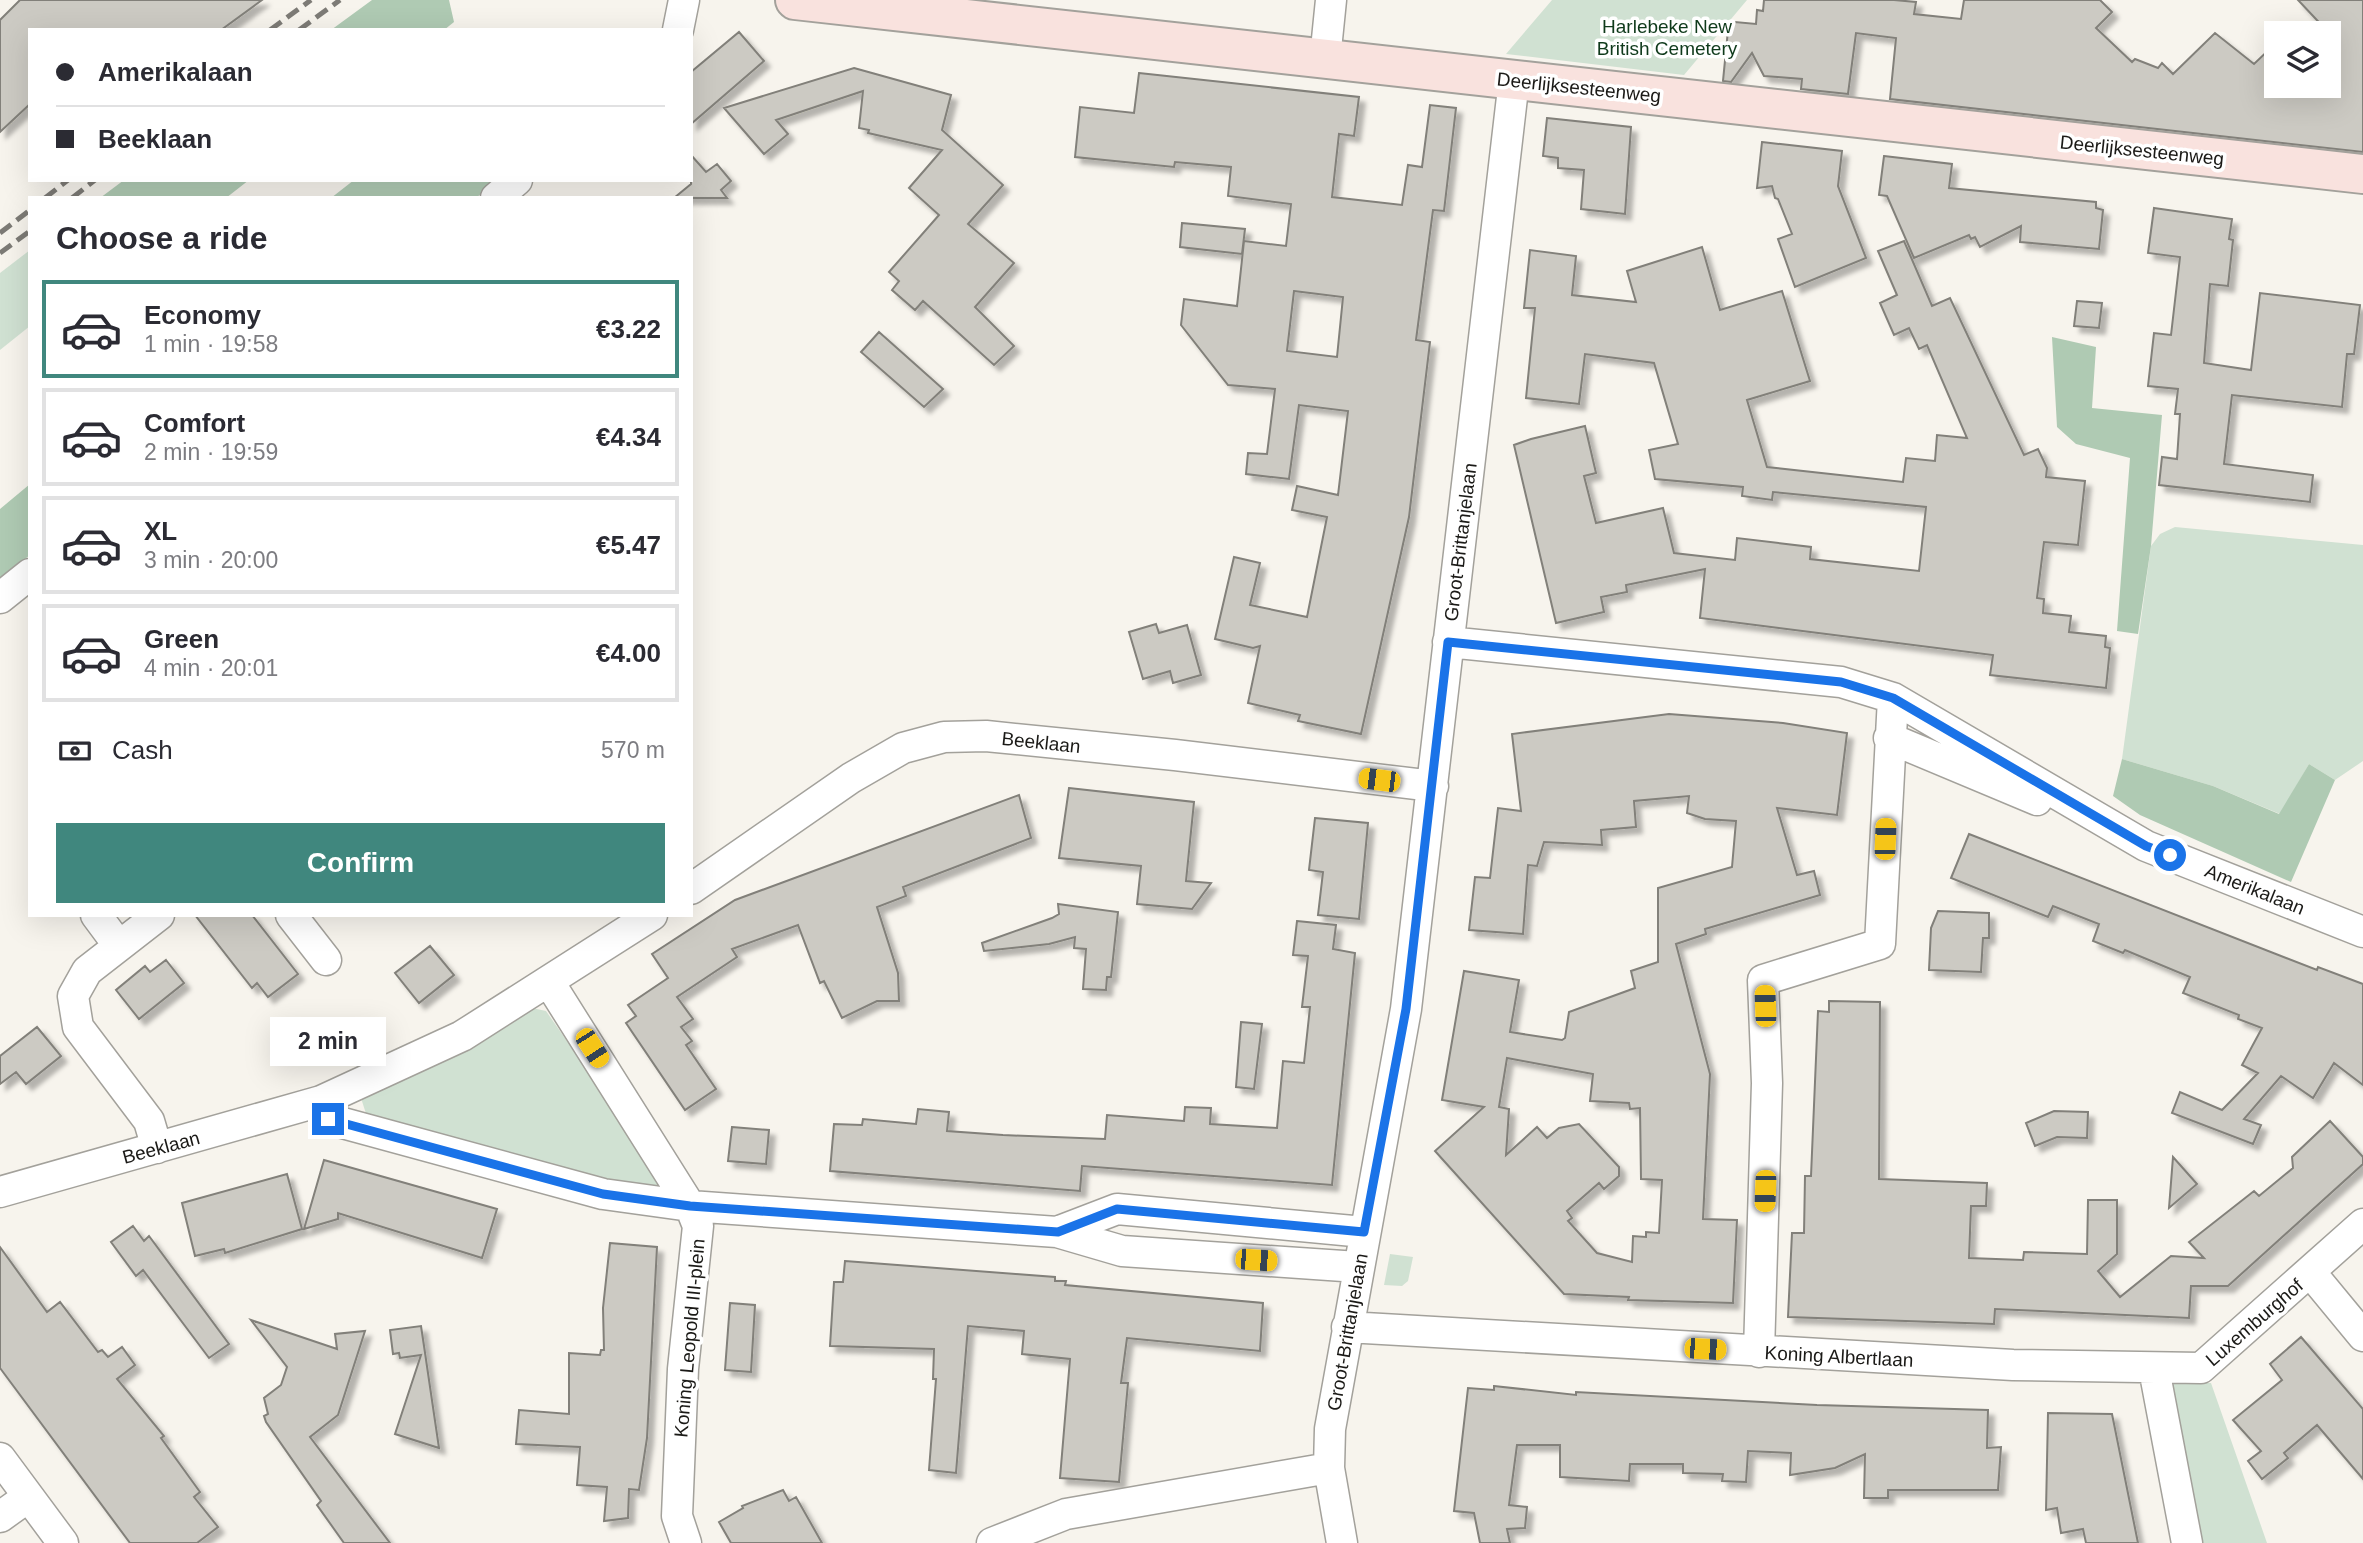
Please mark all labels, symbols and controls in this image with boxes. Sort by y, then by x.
park label: Harlebeke New British Cemetery [1597,16,1738,59]
map controls [2264,21,2341,98]
button: layers [2264,21,2341,98]
text: Amerikalaan [98,57,253,87]
street label: Deerlijksesteenweg [1496,68,1662,107]
text: Beeklaan [98,124,212,154]
street label: Deerlijksesteenweg [2059,131,2225,170]
text: Choose a ride [56,220,268,256]
icon: car [60,298,123,361]
text: Economy [144,300,261,330]
text: €3.22 [596,314,661,344]
text: 1 min · 19:58 [144,331,278,357]
icon: car [60,406,123,469]
text: Comfort [144,408,245,438]
text: €4.34 [596,422,661,452]
text: 2 min · 19:59 [144,439,278,465]
street label: Groot-Brittanjelaan [1440,462,1481,622]
icon: car [60,514,123,577]
text: XL [144,516,177,546]
text: €5.47 [596,530,661,560]
text: 3 min · 20:00 [144,547,278,573]
icon: car [60,622,123,685]
text: Green [144,624,219,654]
text: €4.00 [596,638,661,668]
text: 4 min · 20:01 [144,655,278,681]
street label: Beeklaan [1000,728,1081,757]
icon: cash [56,732,94,770]
text: Cash [112,735,173,765]
text: 570 m [601,737,665,763]
car [1357,767,1402,793]
car [1874,818,1897,860]
button: Confirm [56,823,665,903]
route start [2154,839,2186,871]
street label: Amerikalaan [2202,860,2308,919]
car [1754,985,1777,1027]
callout: 2 min [270,1018,386,1066]
car [572,1025,613,1071]
text: 2 min [298,1028,358,1054]
route end [312,1103,344,1135]
street label: Beeklaan [120,1127,202,1168]
car [1754,1170,1777,1212]
street label: Koning Leopold III-plein [670,1238,709,1438]
car [1235,1248,1278,1272]
street label: Groot-Brittanjelaan [1323,1252,1372,1412]
street label: Luxemburghof [2202,1274,2308,1370]
car [1684,1337,1727,1361]
street label: Koning Albertlaan [1764,1342,1914,1371]

